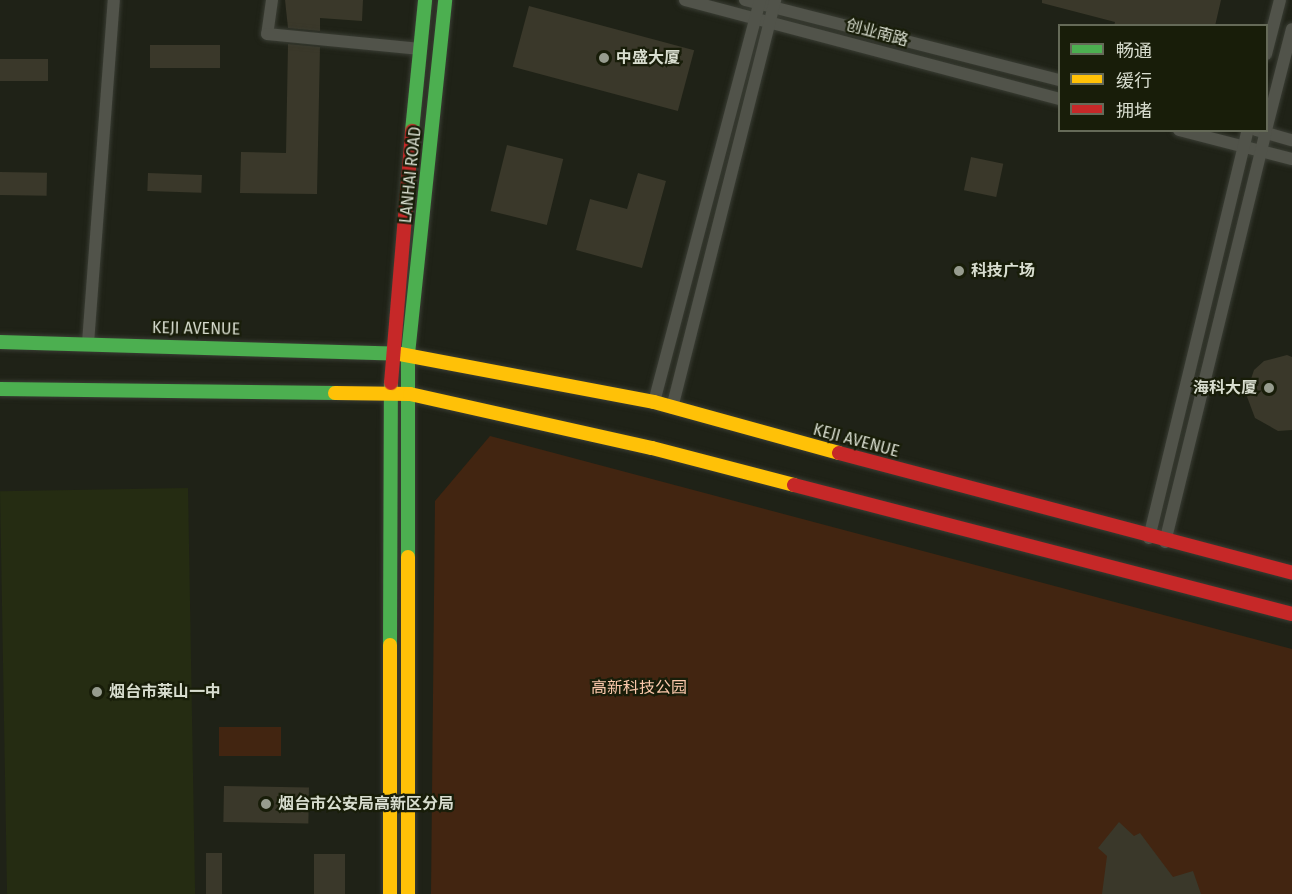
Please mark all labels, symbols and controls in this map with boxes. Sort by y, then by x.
street label: 创业南路 [844,15,910,51]
legend [1058,24,1268,132]
text: 畅通 [1116,40,1152,62]
place label: 中盛大厦 [616,48,680,68]
marker: 中盛大厦 [597,51,611,65]
text: 缓行 [1116,70,1152,92]
text: 拥堵 [1116,100,1152,122]
street label: LANHAI ROAD [396,126,426,224]
place label: 科技广场 [971,261,1035,281]
marker: 科技广场 [952,264,966,278]
street label: KEJI AVENUE [152,319,240,339]
place label: 海科大厦 [1193,378,1257,398]
marker: 海科大厦 [1262,381,1276,395]
street label: KEJI AVENUE [811,420,901,462]
park label: 高新科技公园 [591,678,687,698]
place label: 烟台市莱山一中 [109,682,221,702]
marker: 烟台市莱山一中 [90,685,104,699]
place label: 烟台市公安局高新区分局 [278,794,454,814]
marker: 烟台市公安局高新区分局 [259,797,273,811]

